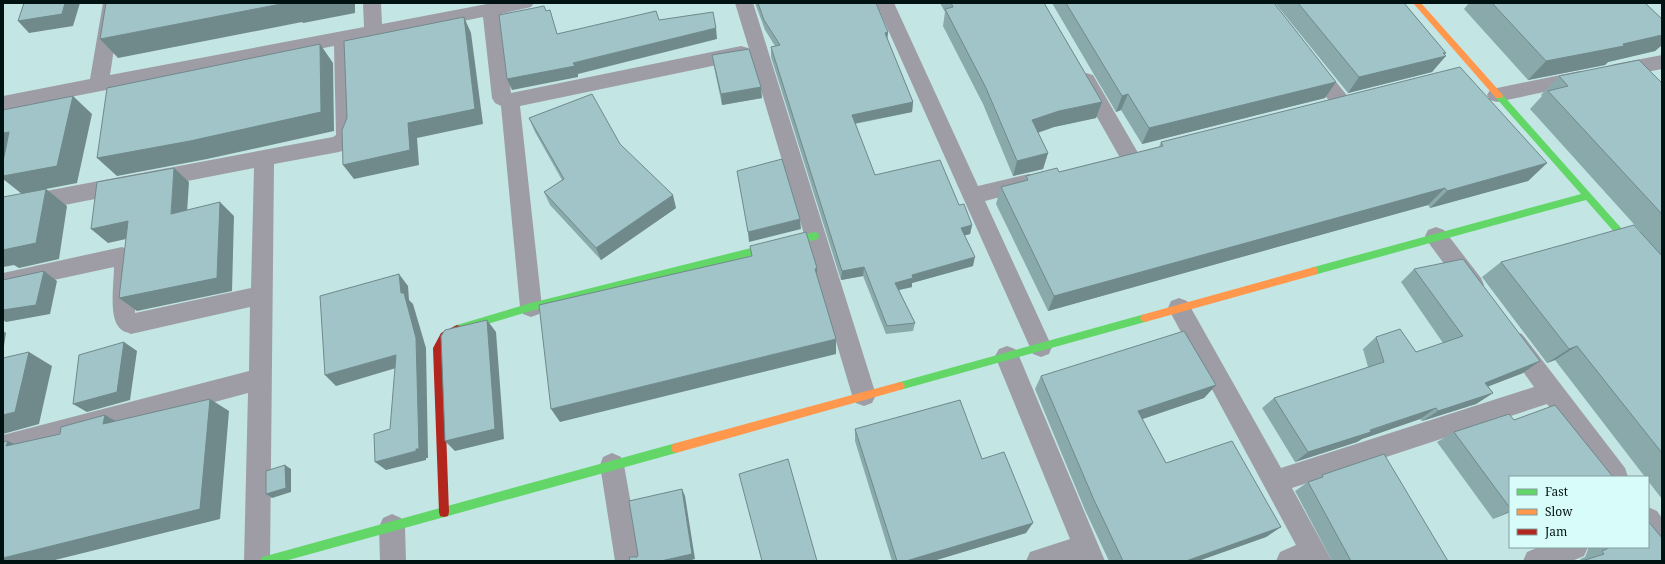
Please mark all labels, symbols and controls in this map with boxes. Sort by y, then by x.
legend [1509,476,1649,548]
text: Fast [1545,483,1568,500]
text: Slow [1545,503,1573,520]
text: Jam [1544,523,1567,540]

